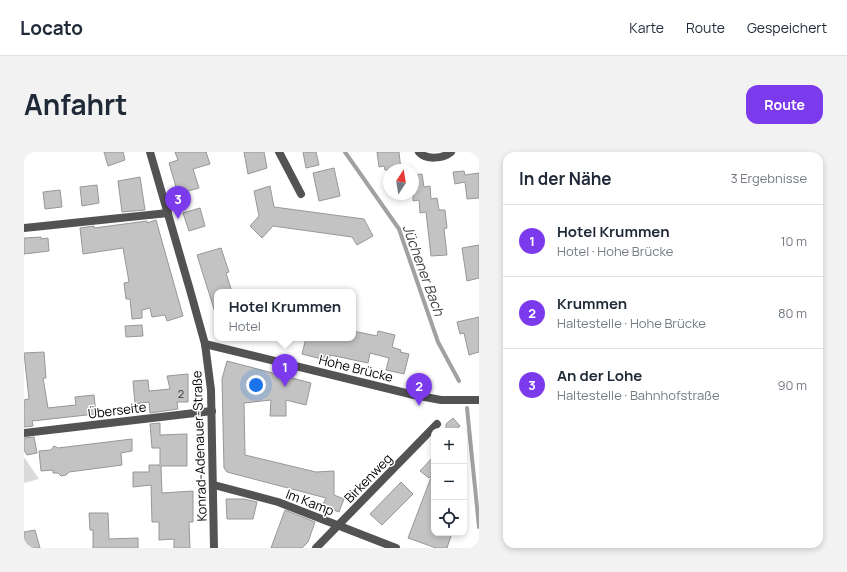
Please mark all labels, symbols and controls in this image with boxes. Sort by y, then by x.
text: Locato [20,15,83,41]
text: Karte [629,18,664,37]
text: Route [686,18,725,37]
text: Gespeichert [747,18,827,37]
text: Anfahrt [24,85,127,123]
button: Route [746,85,823,124]
north arrow [383,164,419,200]
text: In der Nähe [519,167,612,190]
text: 3 Ergebnisse [730,169,807,187]
pin: 3 [165,186,191,219]
text: Hotel Krummen [557,221,670,242]
water label: Jüchener Bach [399,222,450,319]
text: 1 [529,232,535,250]
text: 10 m [780,232,807,250]
text: Hotel · Hohe Brücke [557,242,673,260]
popup [214,289,356,341]
text: Krummen [557,293,627,314]
text: Hotel Krummen [229,296,341,317]
text: 2 [528,304,536,322]
text: 80 m [778,304,807,322]
text: Haltestelle · Hohe Brücke [557,314,706,332]
text: Hotel [229,317,261,335]
street label: Hohe Brücke [317,350,395,386]
pin: 1 [272,354,298,387]
text: An der Lohe [557,365,642,386]
street label: Konrad-Adenauer-Straße [187,370,211,522]
pin: 2 [406,373,432,406]
your location [246,375,266,395]
text: 3 [528,376,536,394]
text: 90 m [777,376,807,394]
house number: 2 [178,386,184,401]
text: Haltestelle · Bahnhofstraße [557,386,720,404]
street label: Überseite [87,397,148,423]
map controls [431,428,467,536]
button: + [431,428,467,464]
street label: Birkenweg [340,449,396,507]
button: − [431,464,467,500]
street label: Im Kamp [283,485,337,520]
button: locate [431,500,467,536]

